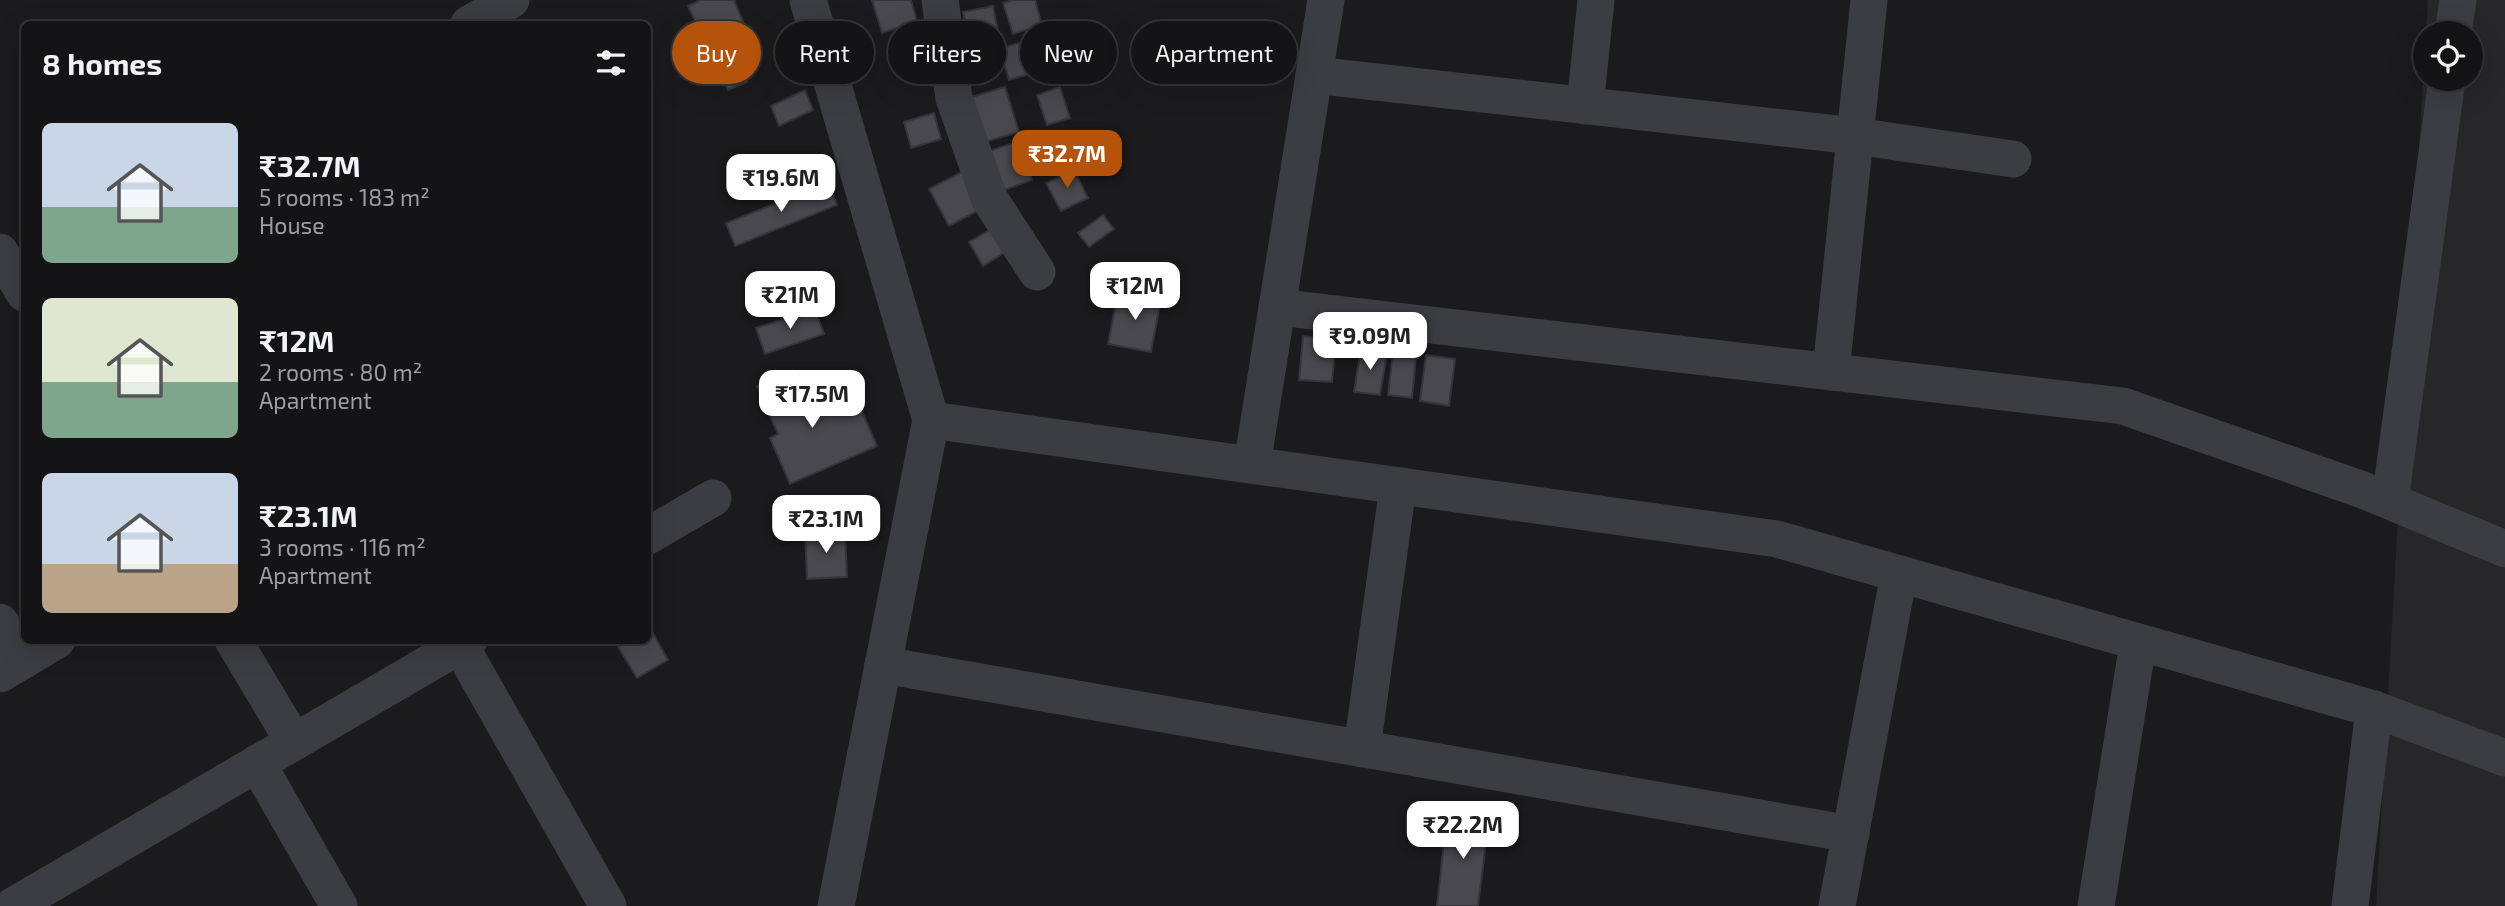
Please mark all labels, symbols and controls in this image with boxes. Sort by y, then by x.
chip: Buy [672,21,761,84]
chip: Rent [775,21,874,84]
chip: Filters [888,21,1006,84]
chip: New [1020,21,1117,84]
chip: Apartment [1131,21,1297,84]
map controls [2413,21,2483,91]
button: locate [2413,21,2483,91]
icon: filters [592,44,630,82]
text: 8 homes [42,45,162,81]
pin: ₹32.7M [1010,130,1124,190]
text: ₹32.7M [1028,139,1106,167]
text: ₹32.7M [259,147,361,183]
icon: home [98,151,182,235]
pin: ₹19.6M [724,154,838,214]
text: ₹19.6M [742,163,820,191]
text: 5 rooms · 183 m² [259,183,430,211]
text: House [259,211,325,239]
pin: ₹12M [1094,262,1176,322]
text: ₹12M [1106,271,1164,299]
pin: ₹21M [749,272,831,331]
text: ₹21M [761,280,819,308]
pin: ₹9.09M [1313,312,1427,372]
text: ₹9.09M [1329,321,1411,349]
text: ₹12M [259,322,335,358]
icon: home [98,326,182,410]
text: 2 rooms · 80 m² [259,358,422,386]
pin: ₹17.5M [755,370,869,430]
text: ₹17.5M [775,379,849,407]
text: Apartment [259,386,372,414]
pin: ₹23.1M [769,496,883,555]
text: ₹23.1M [259,497,358,533]
icon: home [98,501,182,585]
text: ₹23.1M [788,504,864,532]
text: 3 rooms · 116 m² [259,533,426,561]
text: Apartment [259,561,372,589]
pin: ₹22.2M [1406,802,1520,861]
text: ₹22.2M [1423,810,1503,838]

